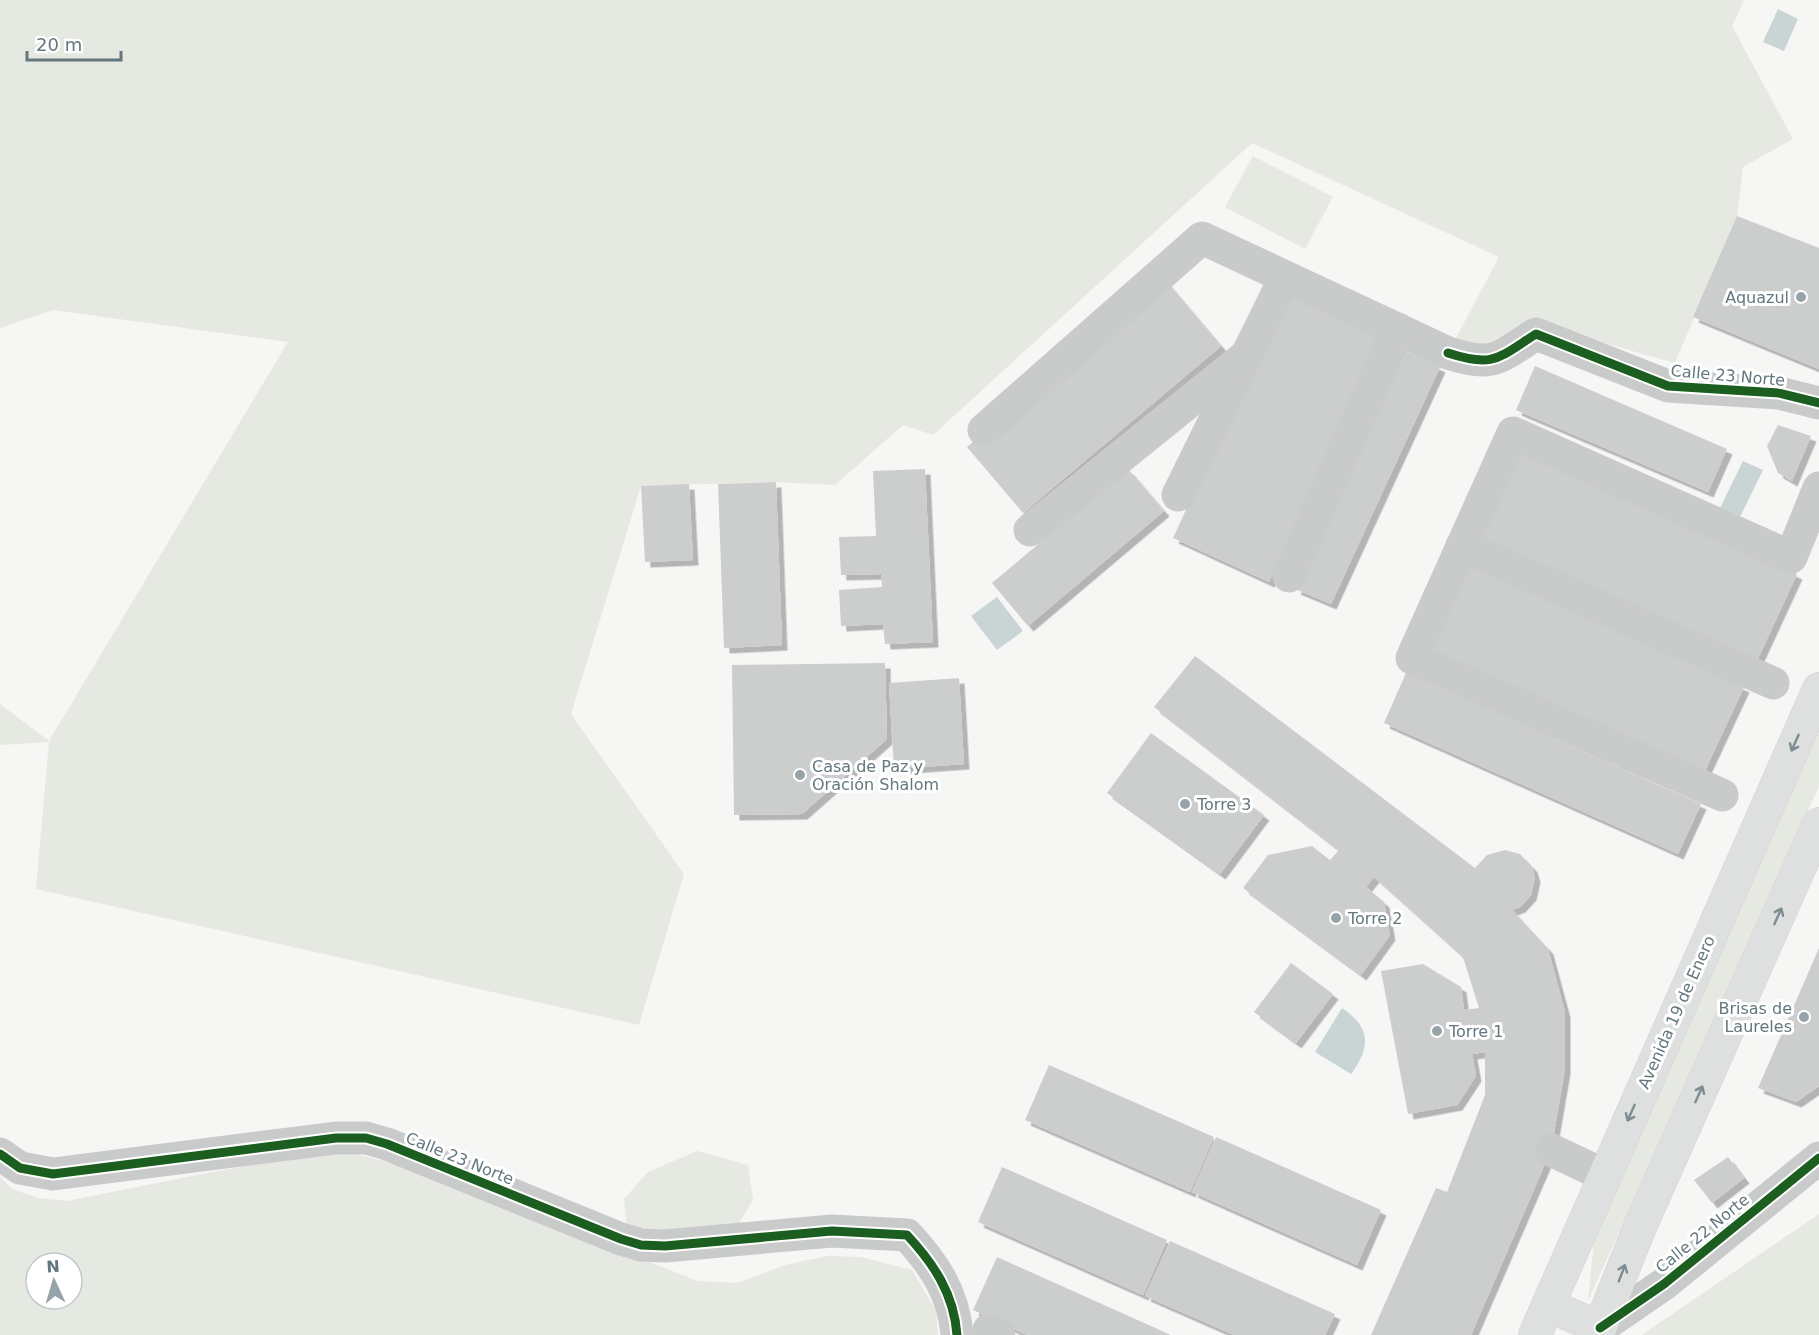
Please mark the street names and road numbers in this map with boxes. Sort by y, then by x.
street label: Calle 23 Norte [1670,361,1786,390]
street label: Avenida 19 de Enero [1634,933,1719,1092]
street label: Calle 23 Norte [403,1128,517,1189]
street label: Calle 22 Norte [1652,1190,1753,1277]

